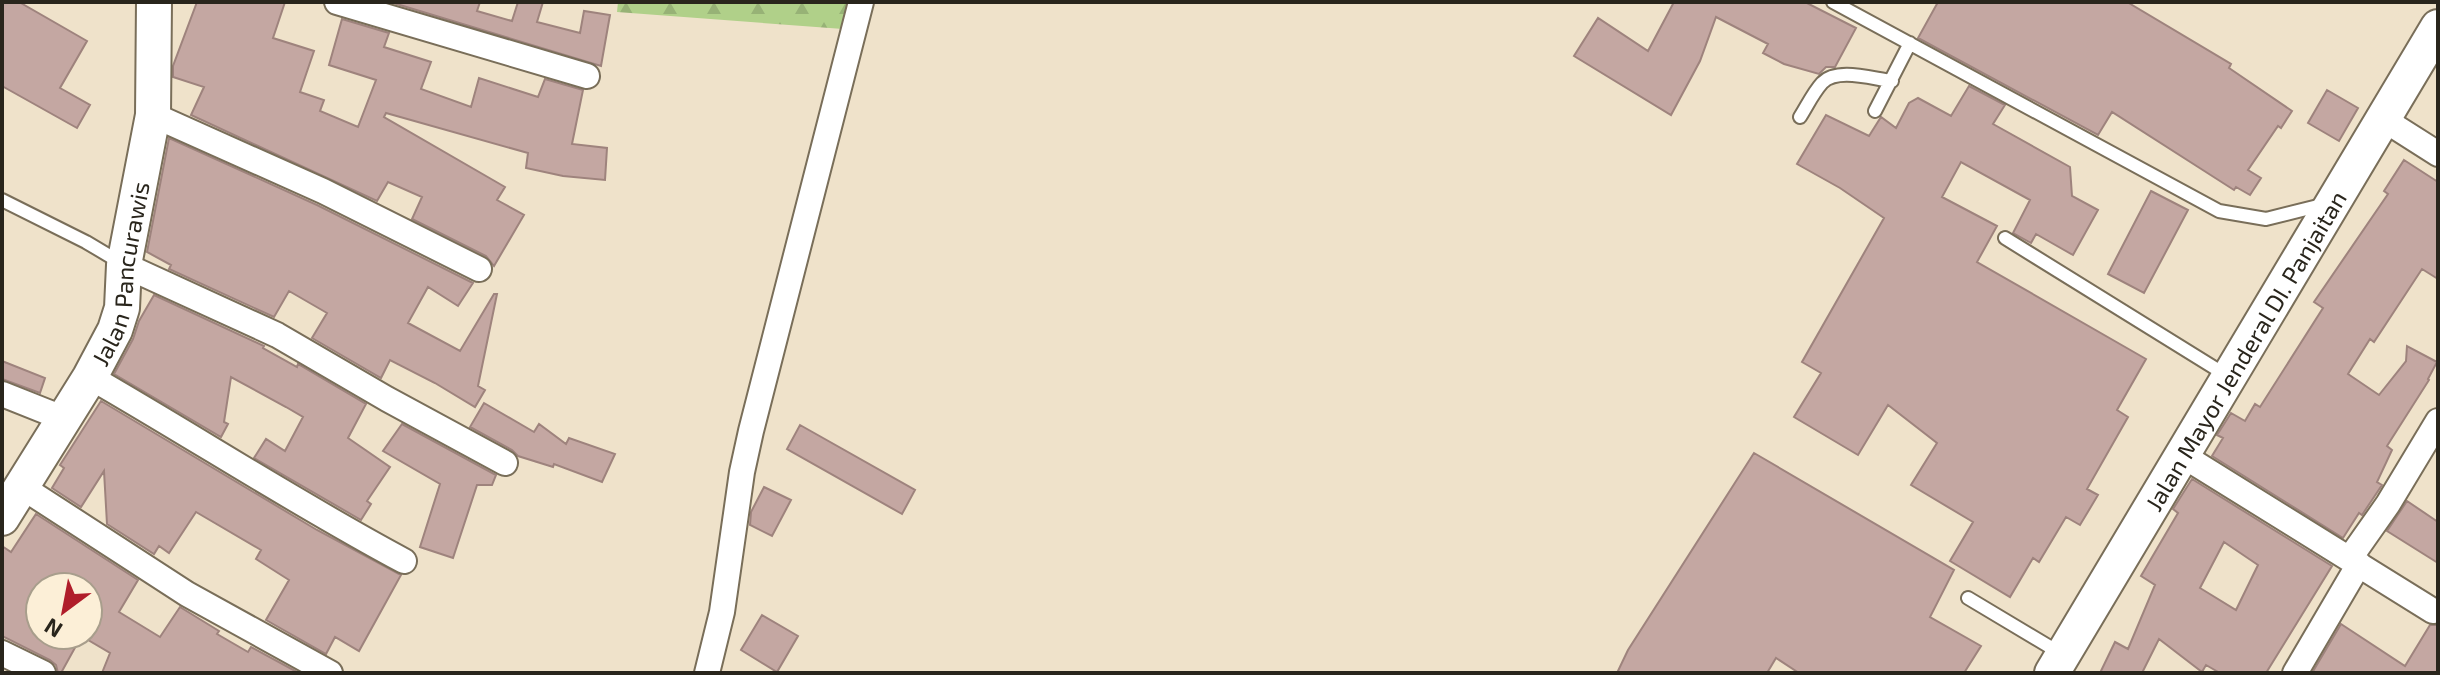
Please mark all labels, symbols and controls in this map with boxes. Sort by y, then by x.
street label: Jalan Pancurawis [85,179,154,370]
street label: Jalan Mayor Jenderal DI. Panjaitan [2138,185,2352,515]
north arrow [24,571,104,651]
text: N [39,614,66,644]

